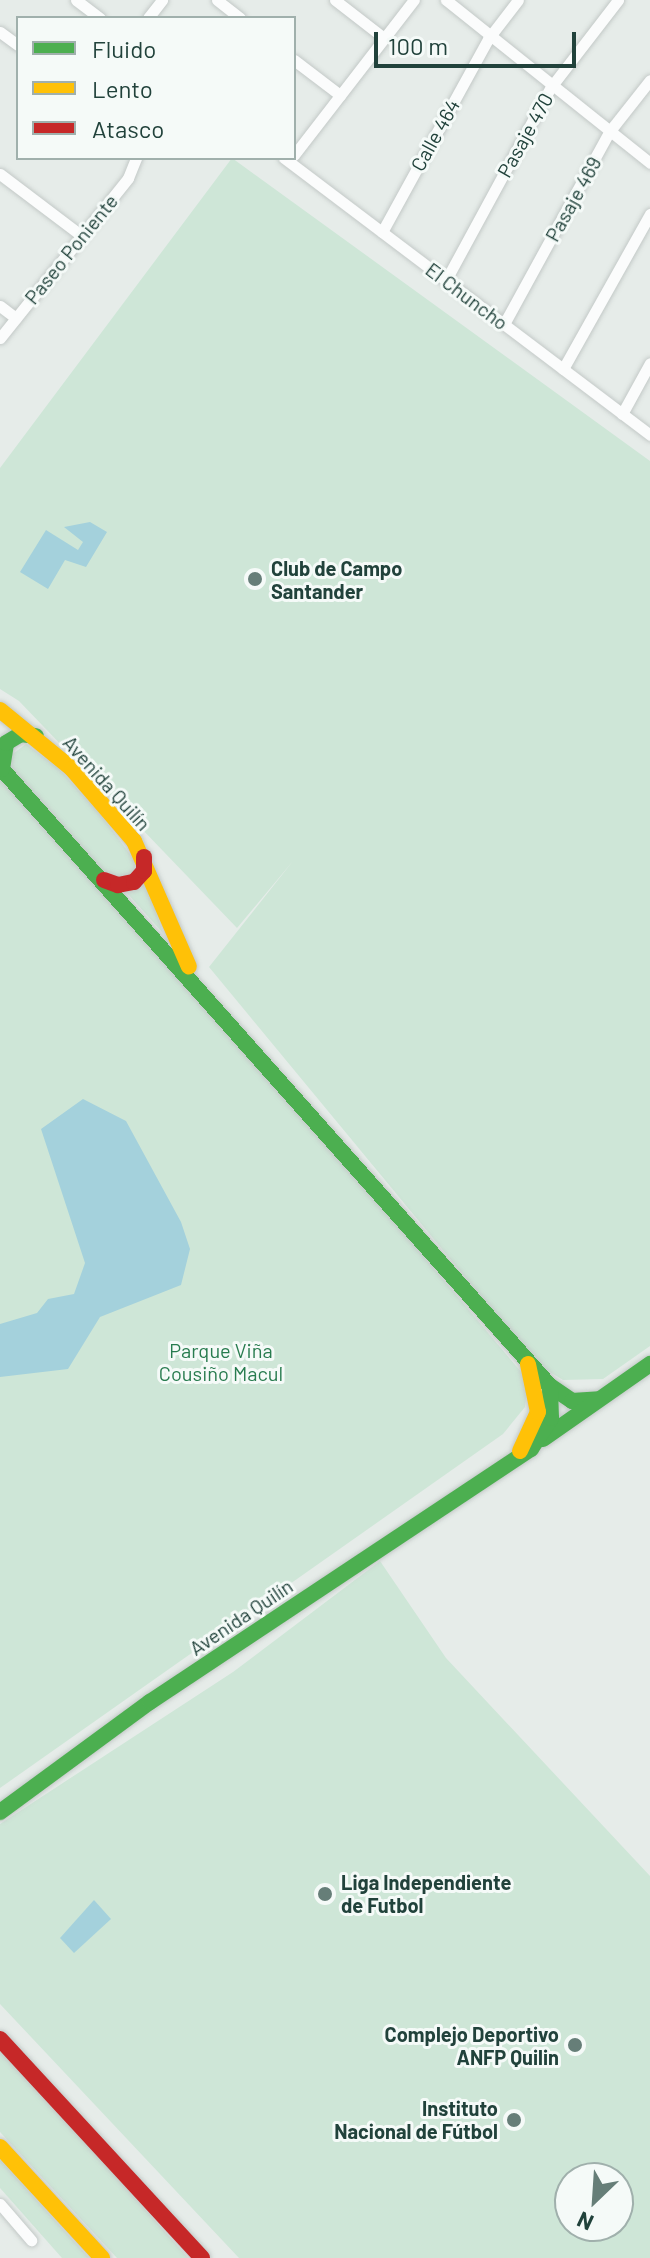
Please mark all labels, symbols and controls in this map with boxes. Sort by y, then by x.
legend [16,16,296,160]
scale bar [378,16,580,66]
text: 100 m [388,31,448,60]
text: Fluido [92,34,156,63]
text: Lento [92,74,153,103]
street label: Pasaje 470 [492,89,558,181]
street label: Calle 464 [405,95,465,175]
text: Atasco [92,114,164,143]
street label: Pasaje 469 [540,152,606,246]
street label: Paseo Poniente [19,189,123,309]
street label: El Chuncho [421,257,513,335]
place label: Club de Campo Santander [271,556,402,603]
marker: Club de Campo Santander [246,570,264,588]
street label: Avenida Quilín [58,731,156,835]
park label: Parque Viña Cousiño Macul [159,1338,283,1385]
street label: Avenida Quilín [185,1574,297,1660]
place label: Liga Independiente de Futbol [341,1870,511,1917]
marker: Liga Independiente de Futbol [316,1885,334,1903]
place label: Complejo Deportivo ANFP Quilin [385,2022,559,2069]
marker: Complejo Deportivo ANFP Quilin [566,2036,584,2054]
place label: Instituto Nacional de Fútbol [334,2096,498,2143]
marker: Instituto Nacional de Fútbol [505,2111,523,2129]
north arrow [554,2162,634,2242]
text: N [573,2207,597,2237]

